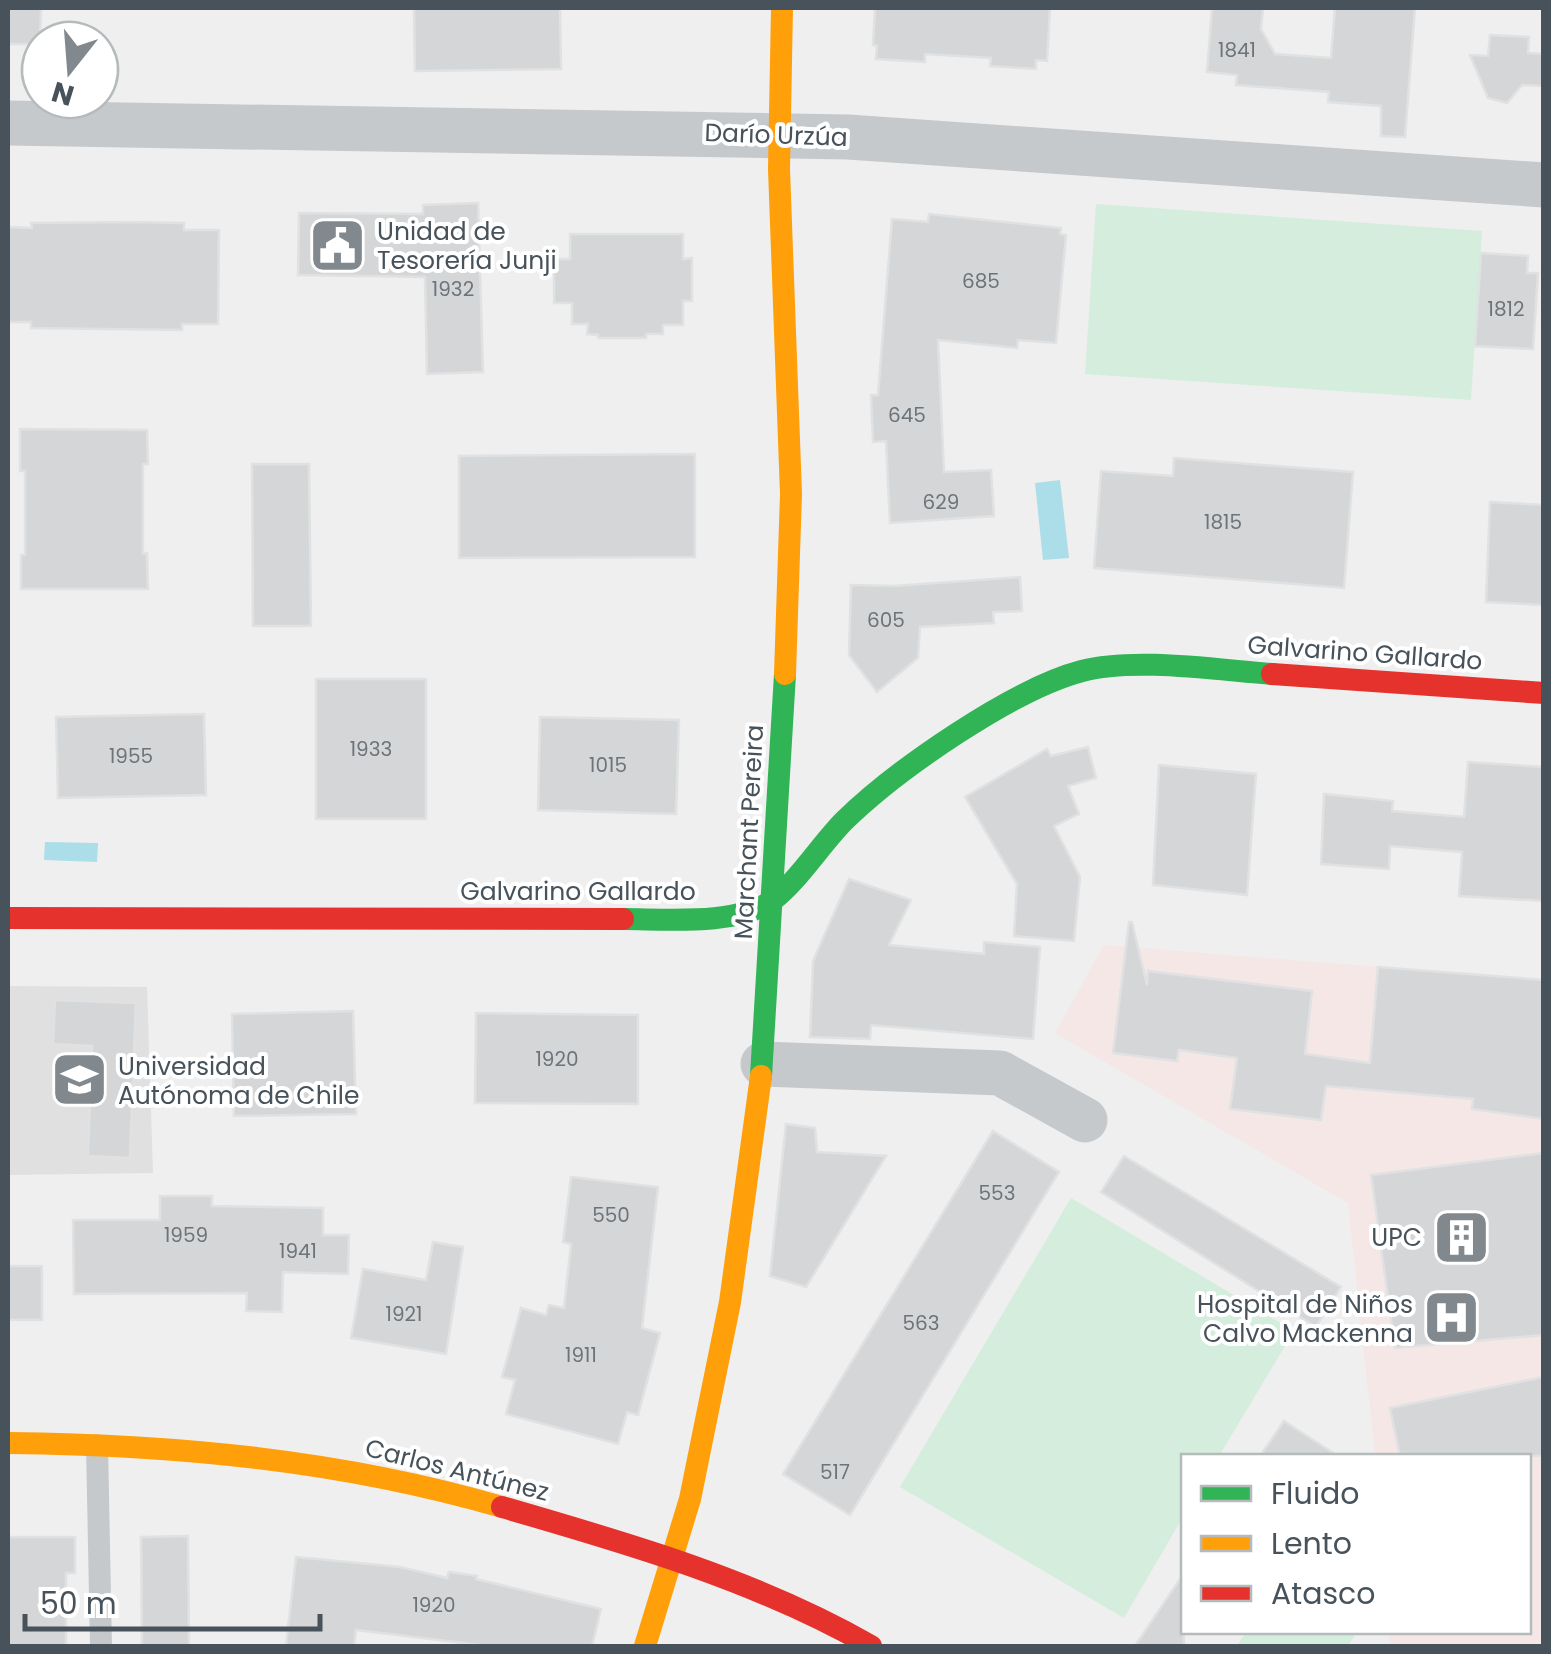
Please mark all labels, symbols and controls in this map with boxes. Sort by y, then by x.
north arrow [20,20,120,120]
house number: 1841 [1218,36,1256,64]
text: N [47,72,79,115]
street label: Darío Urzúa [704,115,848,155]
place label: Unidad de Tesorería Junji [377,214,557,278]
public building icon: Unidad de Tesorería Junji [308,215,368,275]
house number: 685 [962,267,1000,295]
house number: 1932 [432,275,474,303]
house number: 1812 [1488,295,1524,323]
house number: 645 [888,401,926,429]
house number: 629 [923,488,959,516]
house number: 1815 [1204,508,1242,536]
house number: 605 [867,606,905,634]
street label: Galvarino Gallardo [1246,627,1484,679]
street label: Marchant Pereira [726,724,772,940]
house number: 1933 [350,735,392,763]
house number: 1955 [109,742,153,770]
house number: 1015 [589,751,627,779]
street label: Galvarino Gallardo [460,874,696,909]
house number: 1920 [535,1045,579,1073]
place label: Universidad Autónoma de Chile [118,1049,359,1113]
school or university icon: Universidad Autónoma de Chile [49,1050,109,1110]
house number: 553 [979,1179,1015,1207]
house number: 550 [592,1201,630,1229]
building icon: UPC [1431,1207,1491,1267]
place label: UPC [1371,1220,1422,1255]
house number: 1959 [164,1221,208,1249]
house number: 1941 [279,1237,317,1265]
place label: Hospital de Niños Calvo Mackenna [1197,1287,1413,1351]
hospital icon: Hospital de Niños Calvo Mackenna [1422,1288,1482,1348]
house number: 1921 [386,1300,422,1328]
house number: 563 [902,1309,940,1337]
house number: 1911 [565,1341,597,1369]
street label: Carlos Antúnez [361,1430,553,1510]
legend [1181,1454,1531,1634]
house number: 517 [820,1458,850,1486]
text: Fluido [1271,1472,1360,1515]
text: Lento [1271,1522,1352,1565]
scale bar [25,1569,320,1631]
text: Atasco [1271,1572,1376,1615]
text: 50 m [40,1582,117,1625]
house number: 1920 [412,1591,456,1619]

